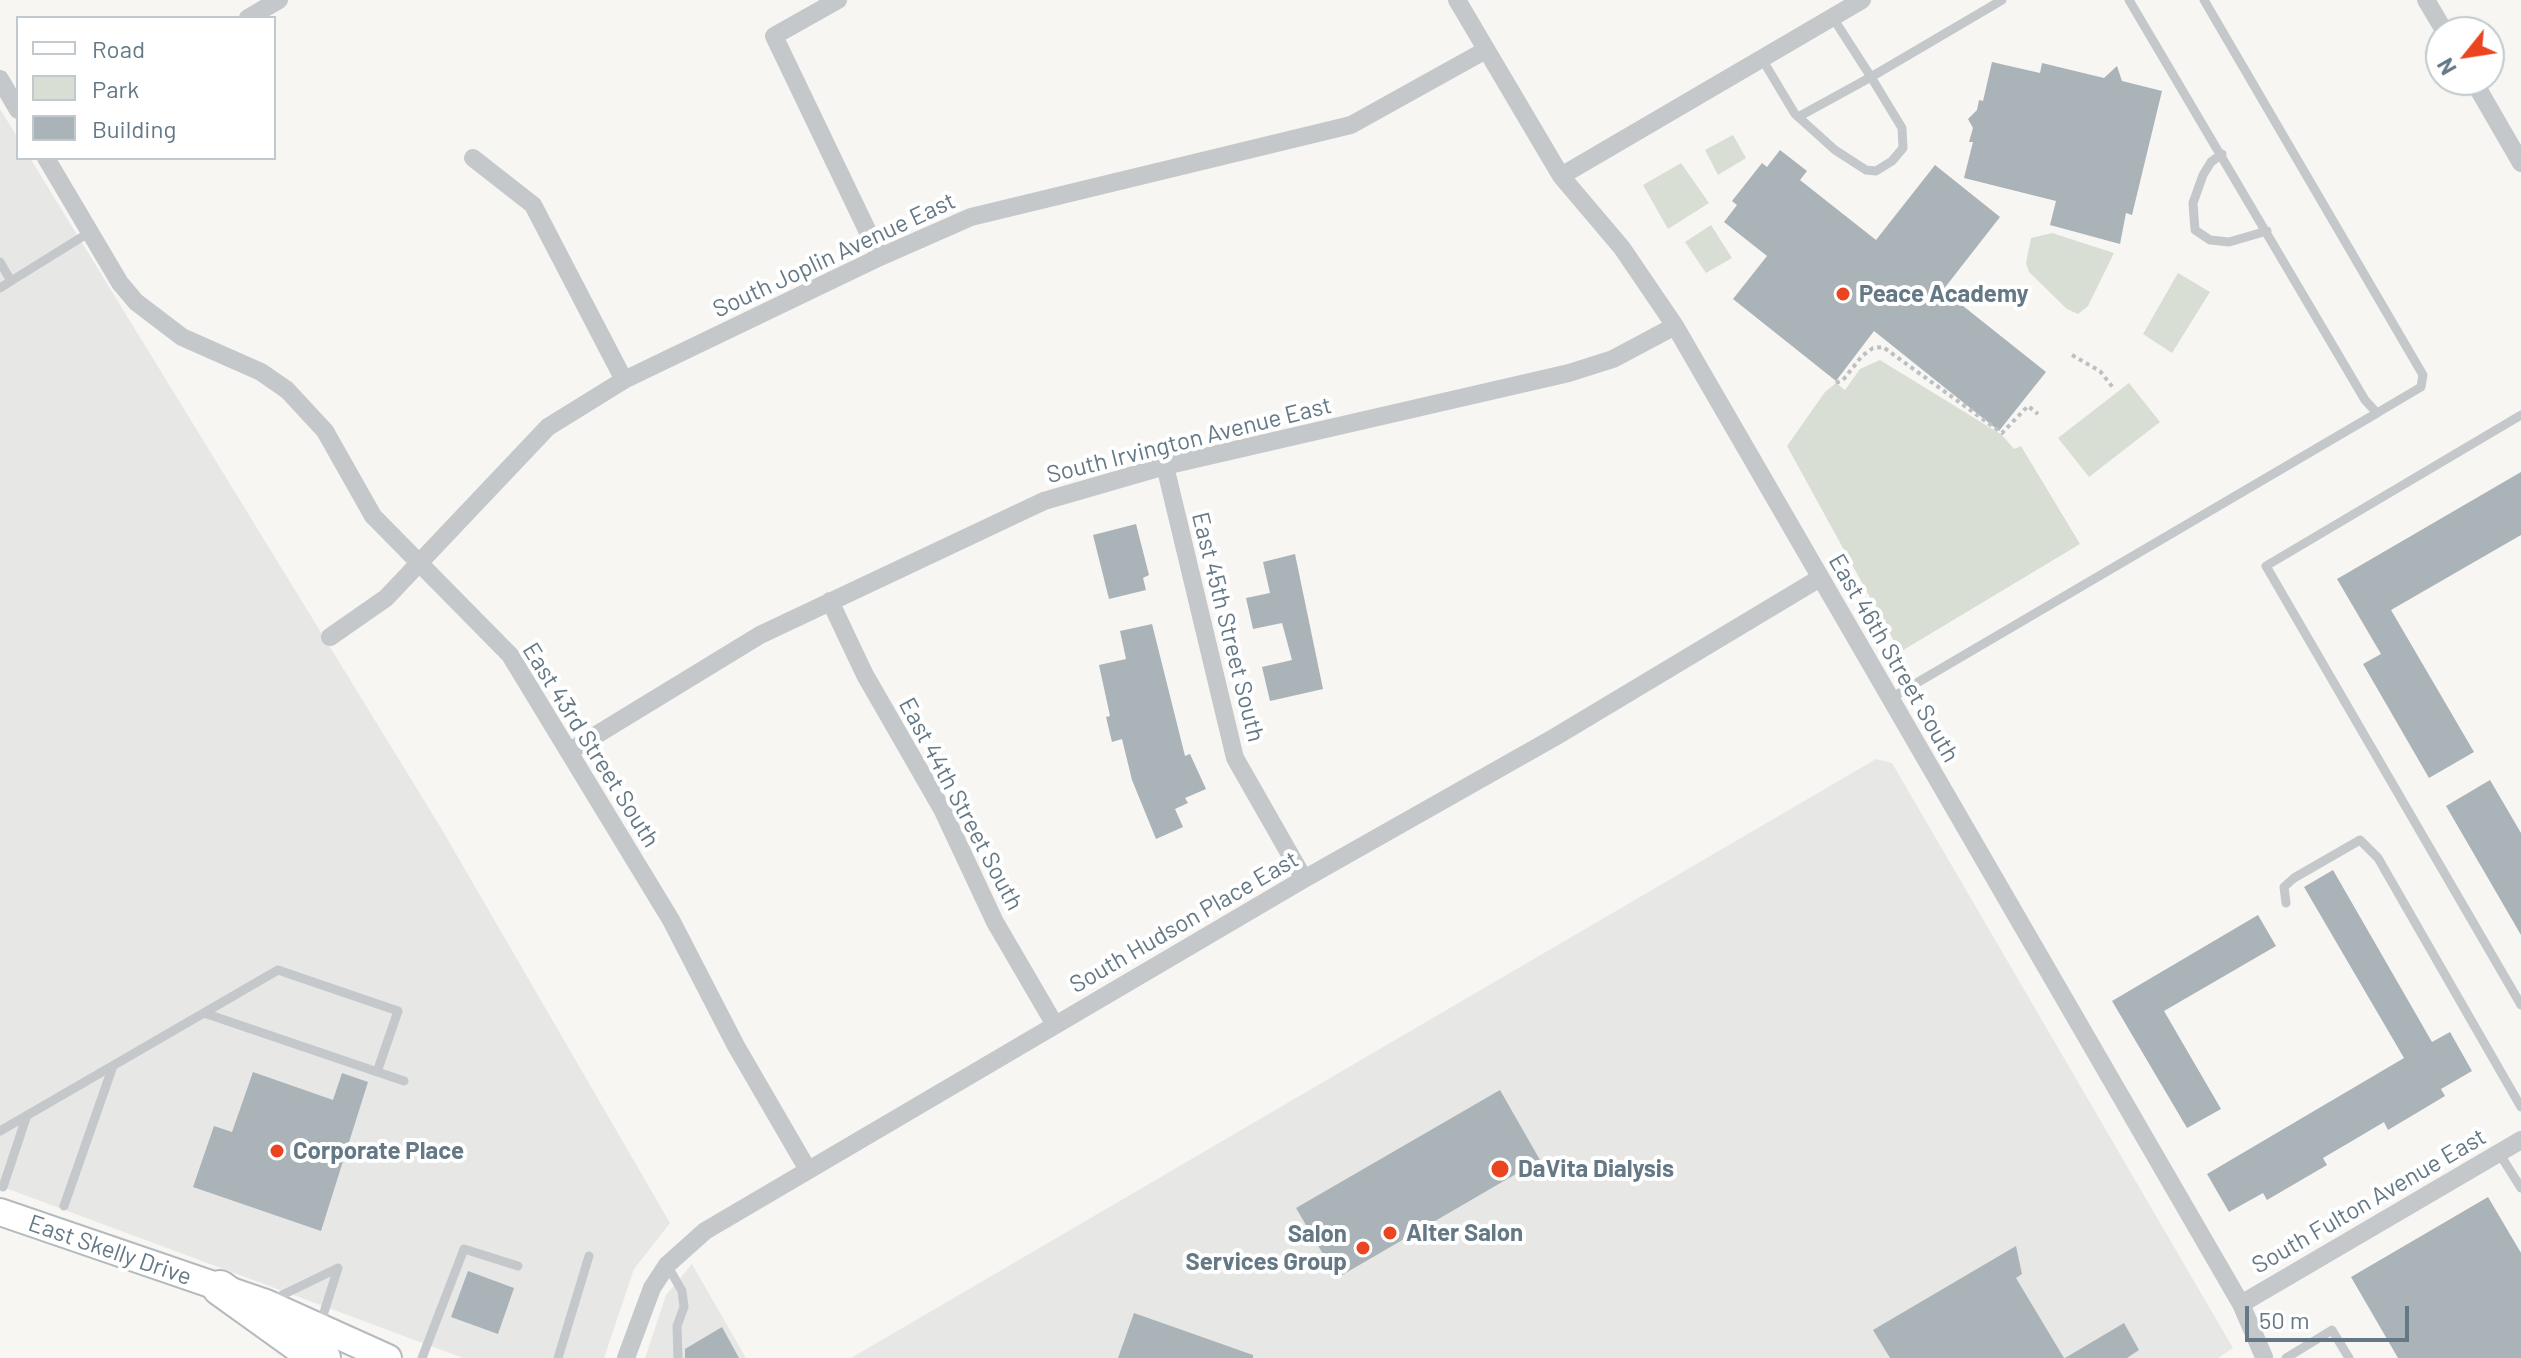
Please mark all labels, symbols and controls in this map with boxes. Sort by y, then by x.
legend [16,16,276,160]
north arrow [2425,16,2505,96]
text: Road [92,34,145,63]
text: N [2431,54,2461,80]
text: Park [92,74,139,103]
text: Building [92,114,176,143]
street label: South Joplin Avenue East [708,186,960,324]
place label: Peace Academy [1859,280,2028,308]
marker: Peace Academy [1834,285,1852,303]
street label: South Irvington Avenue East [1044,391,1334,489]
street label: East 45th Street South [1186,509,1270,745]
street label: East 46th Street South [1823,549,1965,767]
street label: East 43rd Street South [516,637,666,853]
street label: East 44th Street South [893,693,1029,915]
street label: South Hudson Place East [1064,845,1304,999]
street label: South Fulton Avenue East [2247,1122,2491,1280]
place label: Corporate Place [293,1137,464,1165]
marker: Corporate Place [268,1142,286,1160]
place label: DaVita Dialysis [1518,1155,1674,1183]
marker: DaVita Dialysis [1489,1158,1511,1180]
street label: East Skelly Drive [25,1209,195,1291]
place label: Alter Salon [1406,1219,1523,1247]
place label: Salon Services Group [1185,1220,1347,1276]
marker: Alter Salon [1381,1224,1399,1242]
marker: Salon Services Group [1354,1239,1372,1257]
scale bar [2249,1290,2413,1340]
text: 50 m [2259,1305,2310,1334]

